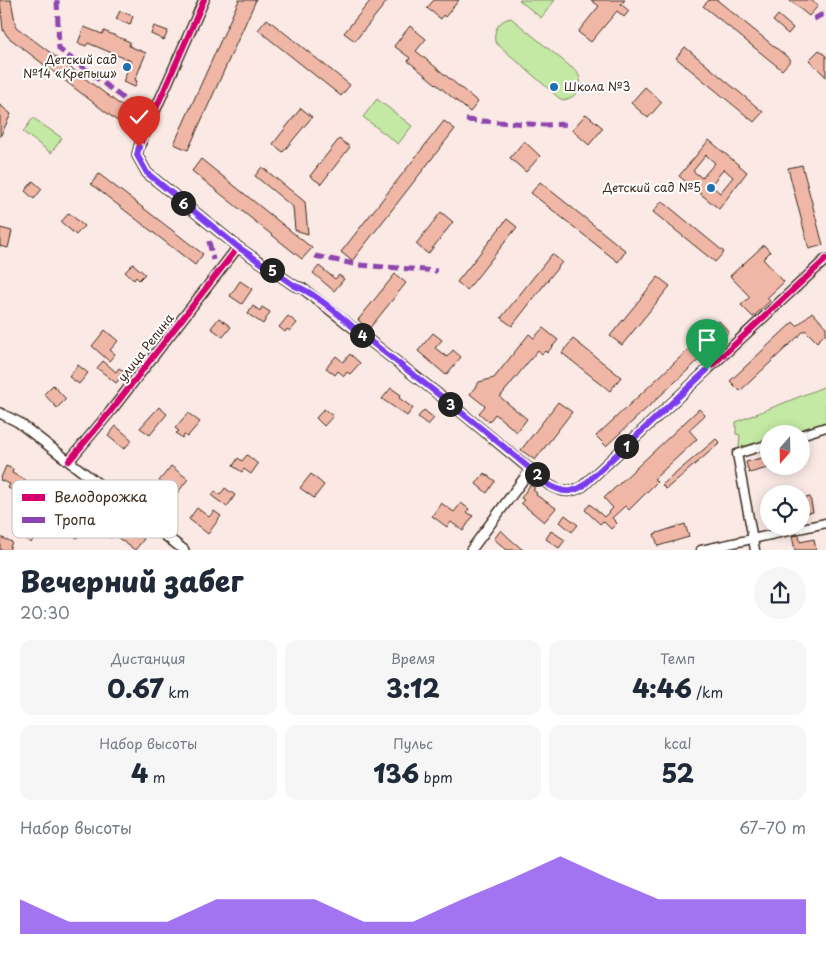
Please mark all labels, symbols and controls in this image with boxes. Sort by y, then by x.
place label: Детский сад №14 «Крепыш» [23,50,117,82]
marker: Детский сад №14 «Крепыш» [121,61,133,73]
place label: Школа №3 [564,77,631,95]
marker: Школа №3 [548,81,560,93]
pin [118,96,160,147]
icon: check [125,103,153,131]
place label: Детский сад №5 [602,178,701,196]
marker: Детский сад №5 [705,182,717,194]
pin: 6 [170,190,196,216]
text: 6 [179,193,188,214]
pin: 5 [260,258,284,282]
text: 5 [268,260,277,281]
street label: улица Репина [113,309,178,385]
pin [686,319,728,370]
pin: 4 [350,322,374,348]
text: 4 [358,325,367,346]
icon: arrive [693,326,721,354]
pin: 3 [438,392,462,416]
text: 3 [446,394,455,415]
north arrow [760,425,810,475]
map controls [760,425,810,535]
pin: 1 [614,434,638,458]
text: 1 [623,436,630,457]
pin: 2 [524,462,550,486]
text: 2 [533,464,542,485]
legend [12,480,178,538]
button: locate [760,485,810,535]
text: Велодорожка [54,486,148,507]
text: Тропа [54,509,96,530]
text: Вечерний забег [20,559,243,602]
button: share [754,567,806,619]
text: 20:30 [20,600,70,624]
text: Дистанция [111,648,185,669]
text: Время [391,648,435,669]
text: Темп [660,648,695,669]
text: 0.67 [107,669,164,707]
text: 3:12 [386,669,440,707]
text: 4:46 [632,669,692,707]
text: km [164,682,189,703]
text: /km [692,682,723,703]
text: Набор высоты [99,733,197,754]
text: Пульс [393,733,433,754]
text: kcal [664,733,692,754]
text: 4 [131,754,148,792]
text: 136 [373,754,419,792]
text: 52 [661,754,694,792]
text: m [148,767,166,788]
text: bpm [419,767,453,788]
text: Набор высоты [20,815,132,839]
text: 67–70 m [739,815,806,839]

